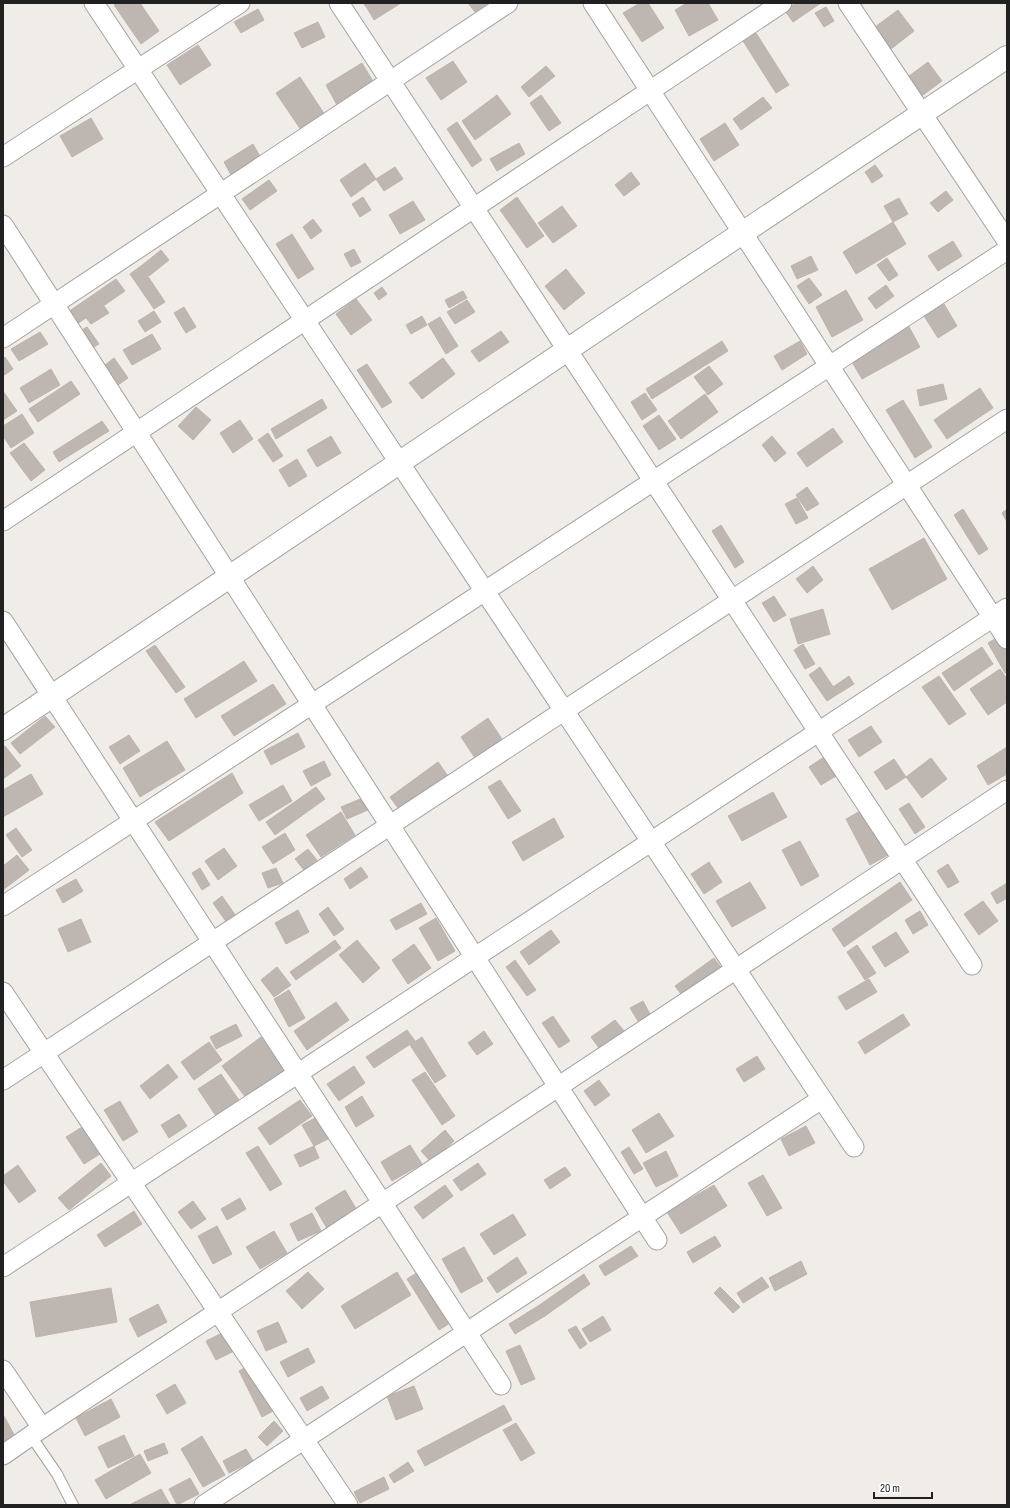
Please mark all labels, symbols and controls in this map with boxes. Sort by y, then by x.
scale bar [874,1474,932,1500]
text: 20 m [880,1481,900,1496]

